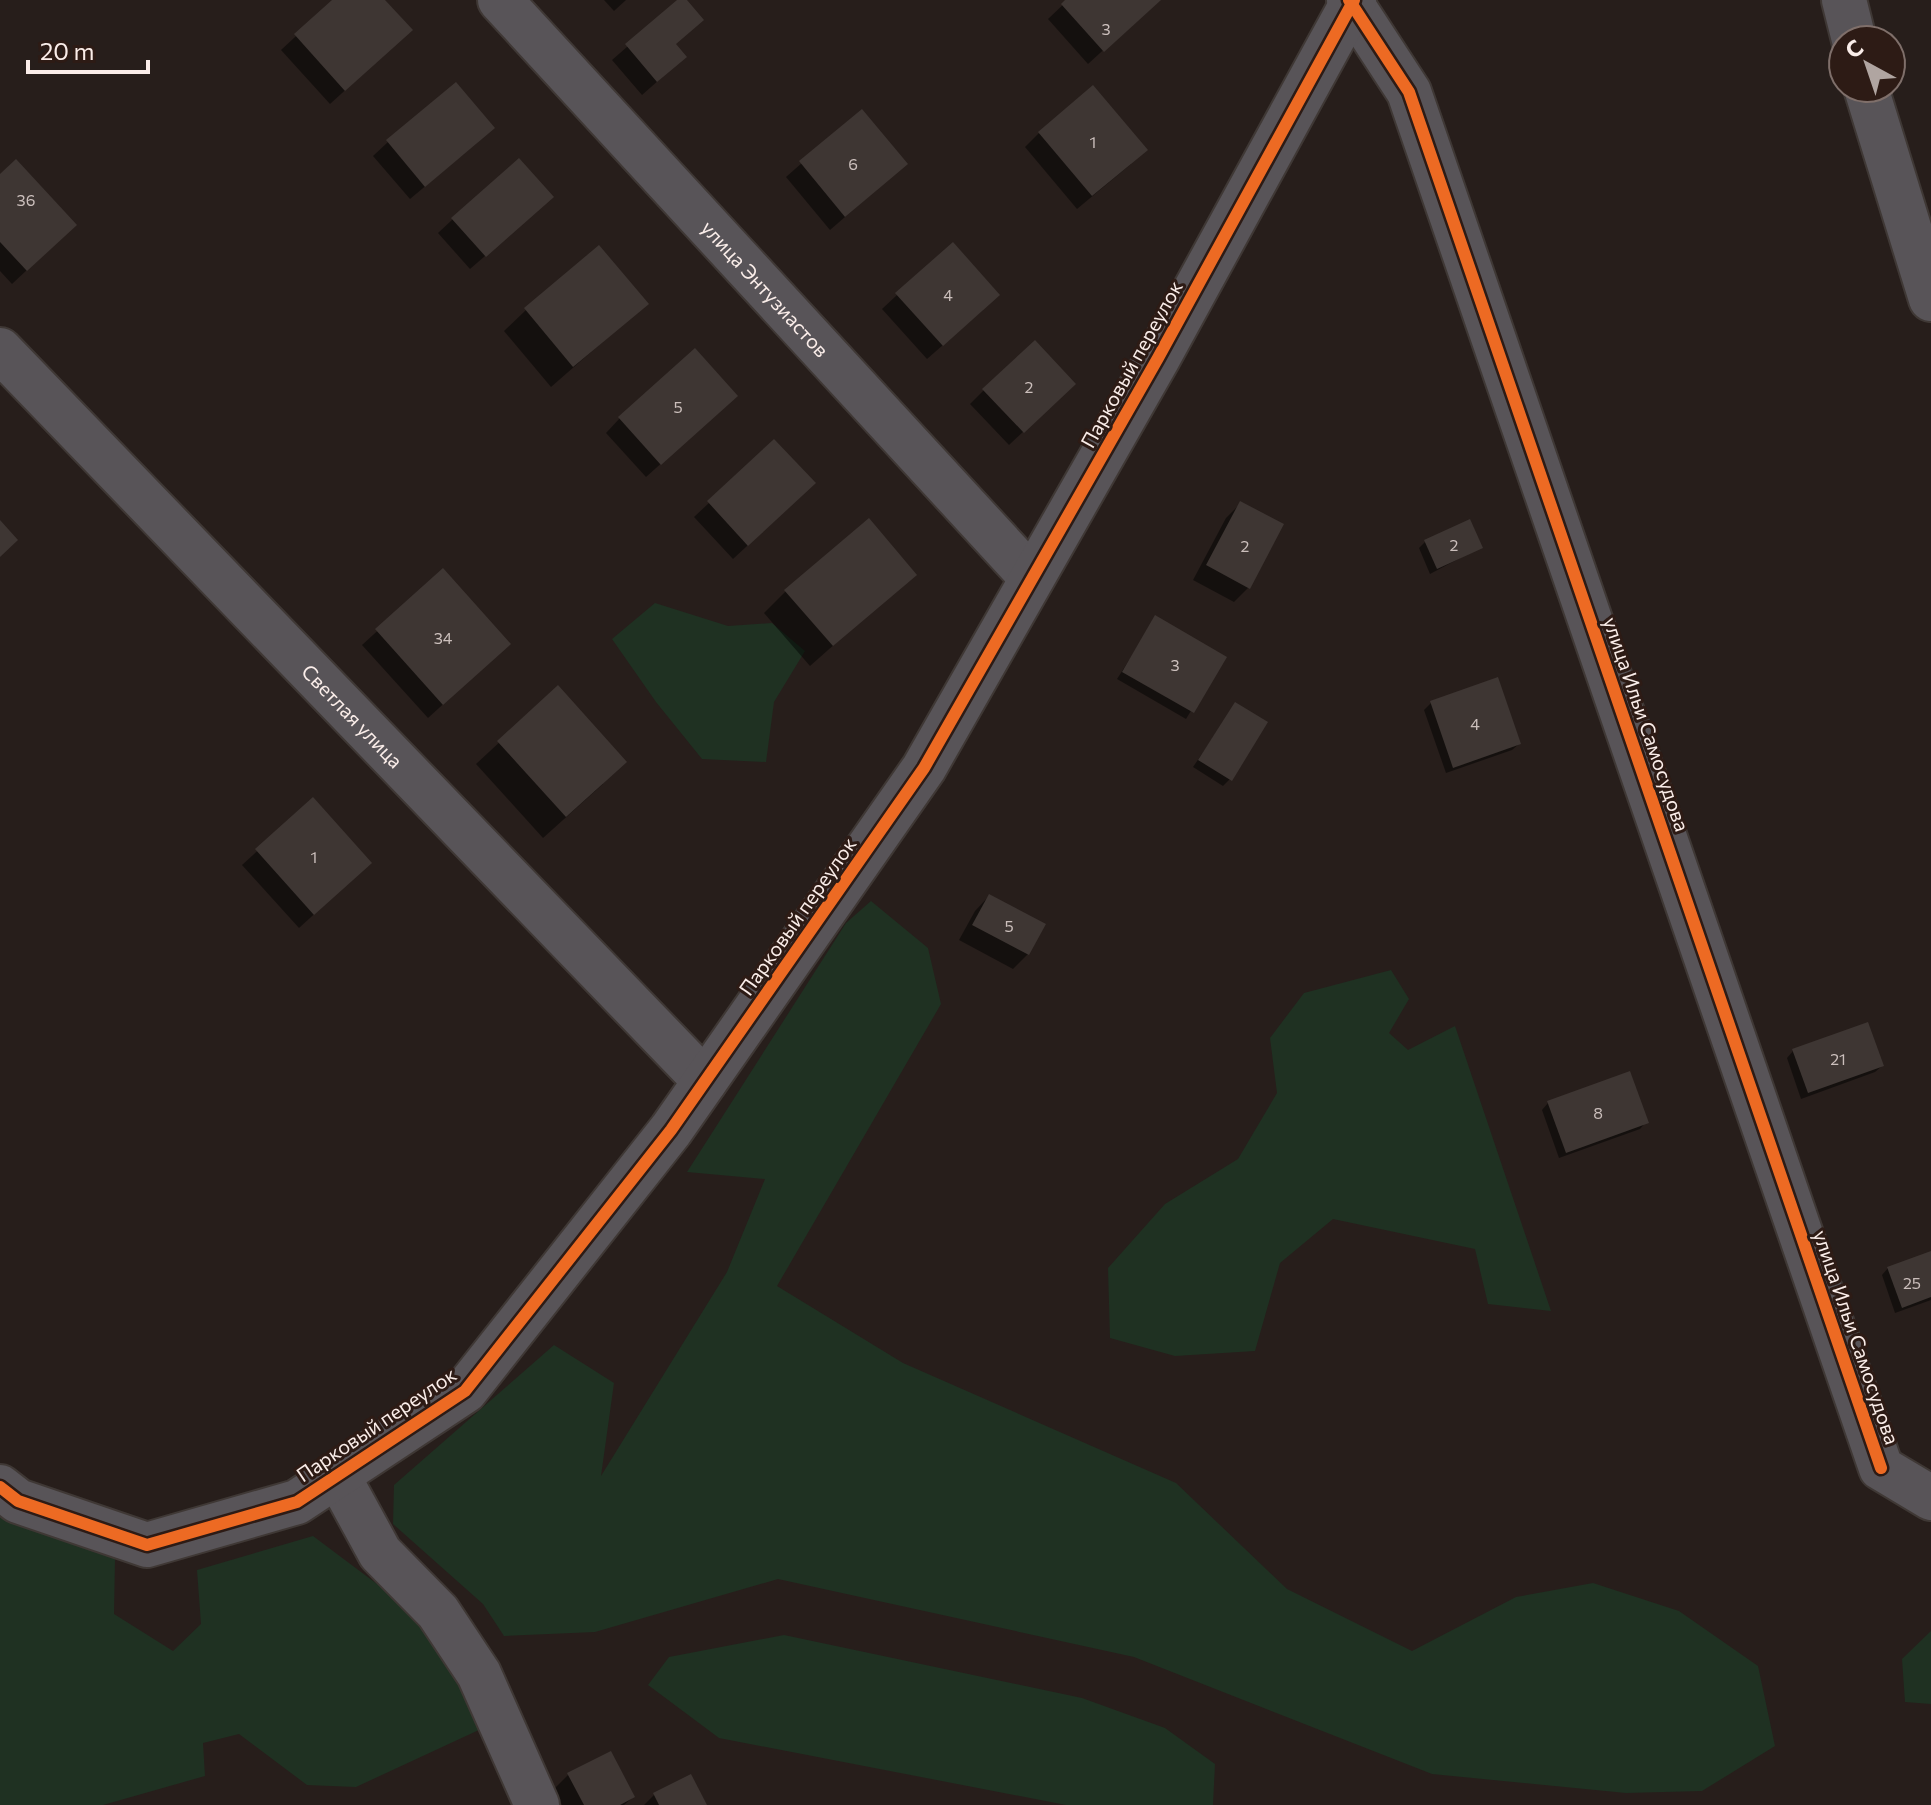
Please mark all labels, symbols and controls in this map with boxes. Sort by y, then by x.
house number: 3 [1101,19,1111,38]
scale bar [28,24,148,74]
north arrow [1827,24,1907,104]
text: С [1839,33,1868,63]
text: 20 m [40,36,94,65]
house number: 1 [1090,132,1096,151]
house number: 6 [848,154,858,173]
house number: 36 [17,190,35,209]
street label: улица Энтузиастов [697,215,834,362]
street label: Парковый переулок [1075,276,1187,452]
house number: 4 [943,285,953,304]
house number: 2 [1025,377,1034,396]
house number: 5 [673,397,683,416]
house number: 2 [1450,535,1459,554]
house number: 2 [1241,536,1250,555]
street label: улица Ильи Самосудова [1599,614,1695,834]
house number: 34 [434,628,453,647]
house number: 3 [1170,655,1180,674]
street label: Светлая улица [297,659,408,773]
house number: 4 [1470,714,1480,733]
street label: Парковый переулок [733,832,861,1000]
house number: 1 [311,847,317,866]
house number: 5 [1004,916,1014,935]
house number: 21 [1830,1049,1846,1068]
house number: 8 [1593,1103,1603,1122]
street label: улица Ильи Самосудова [1809,1227,1905,1447]
house number: 25 [1903,1273,1921,1292]
street label: Парковый переулок [292,1361,461,1486]

